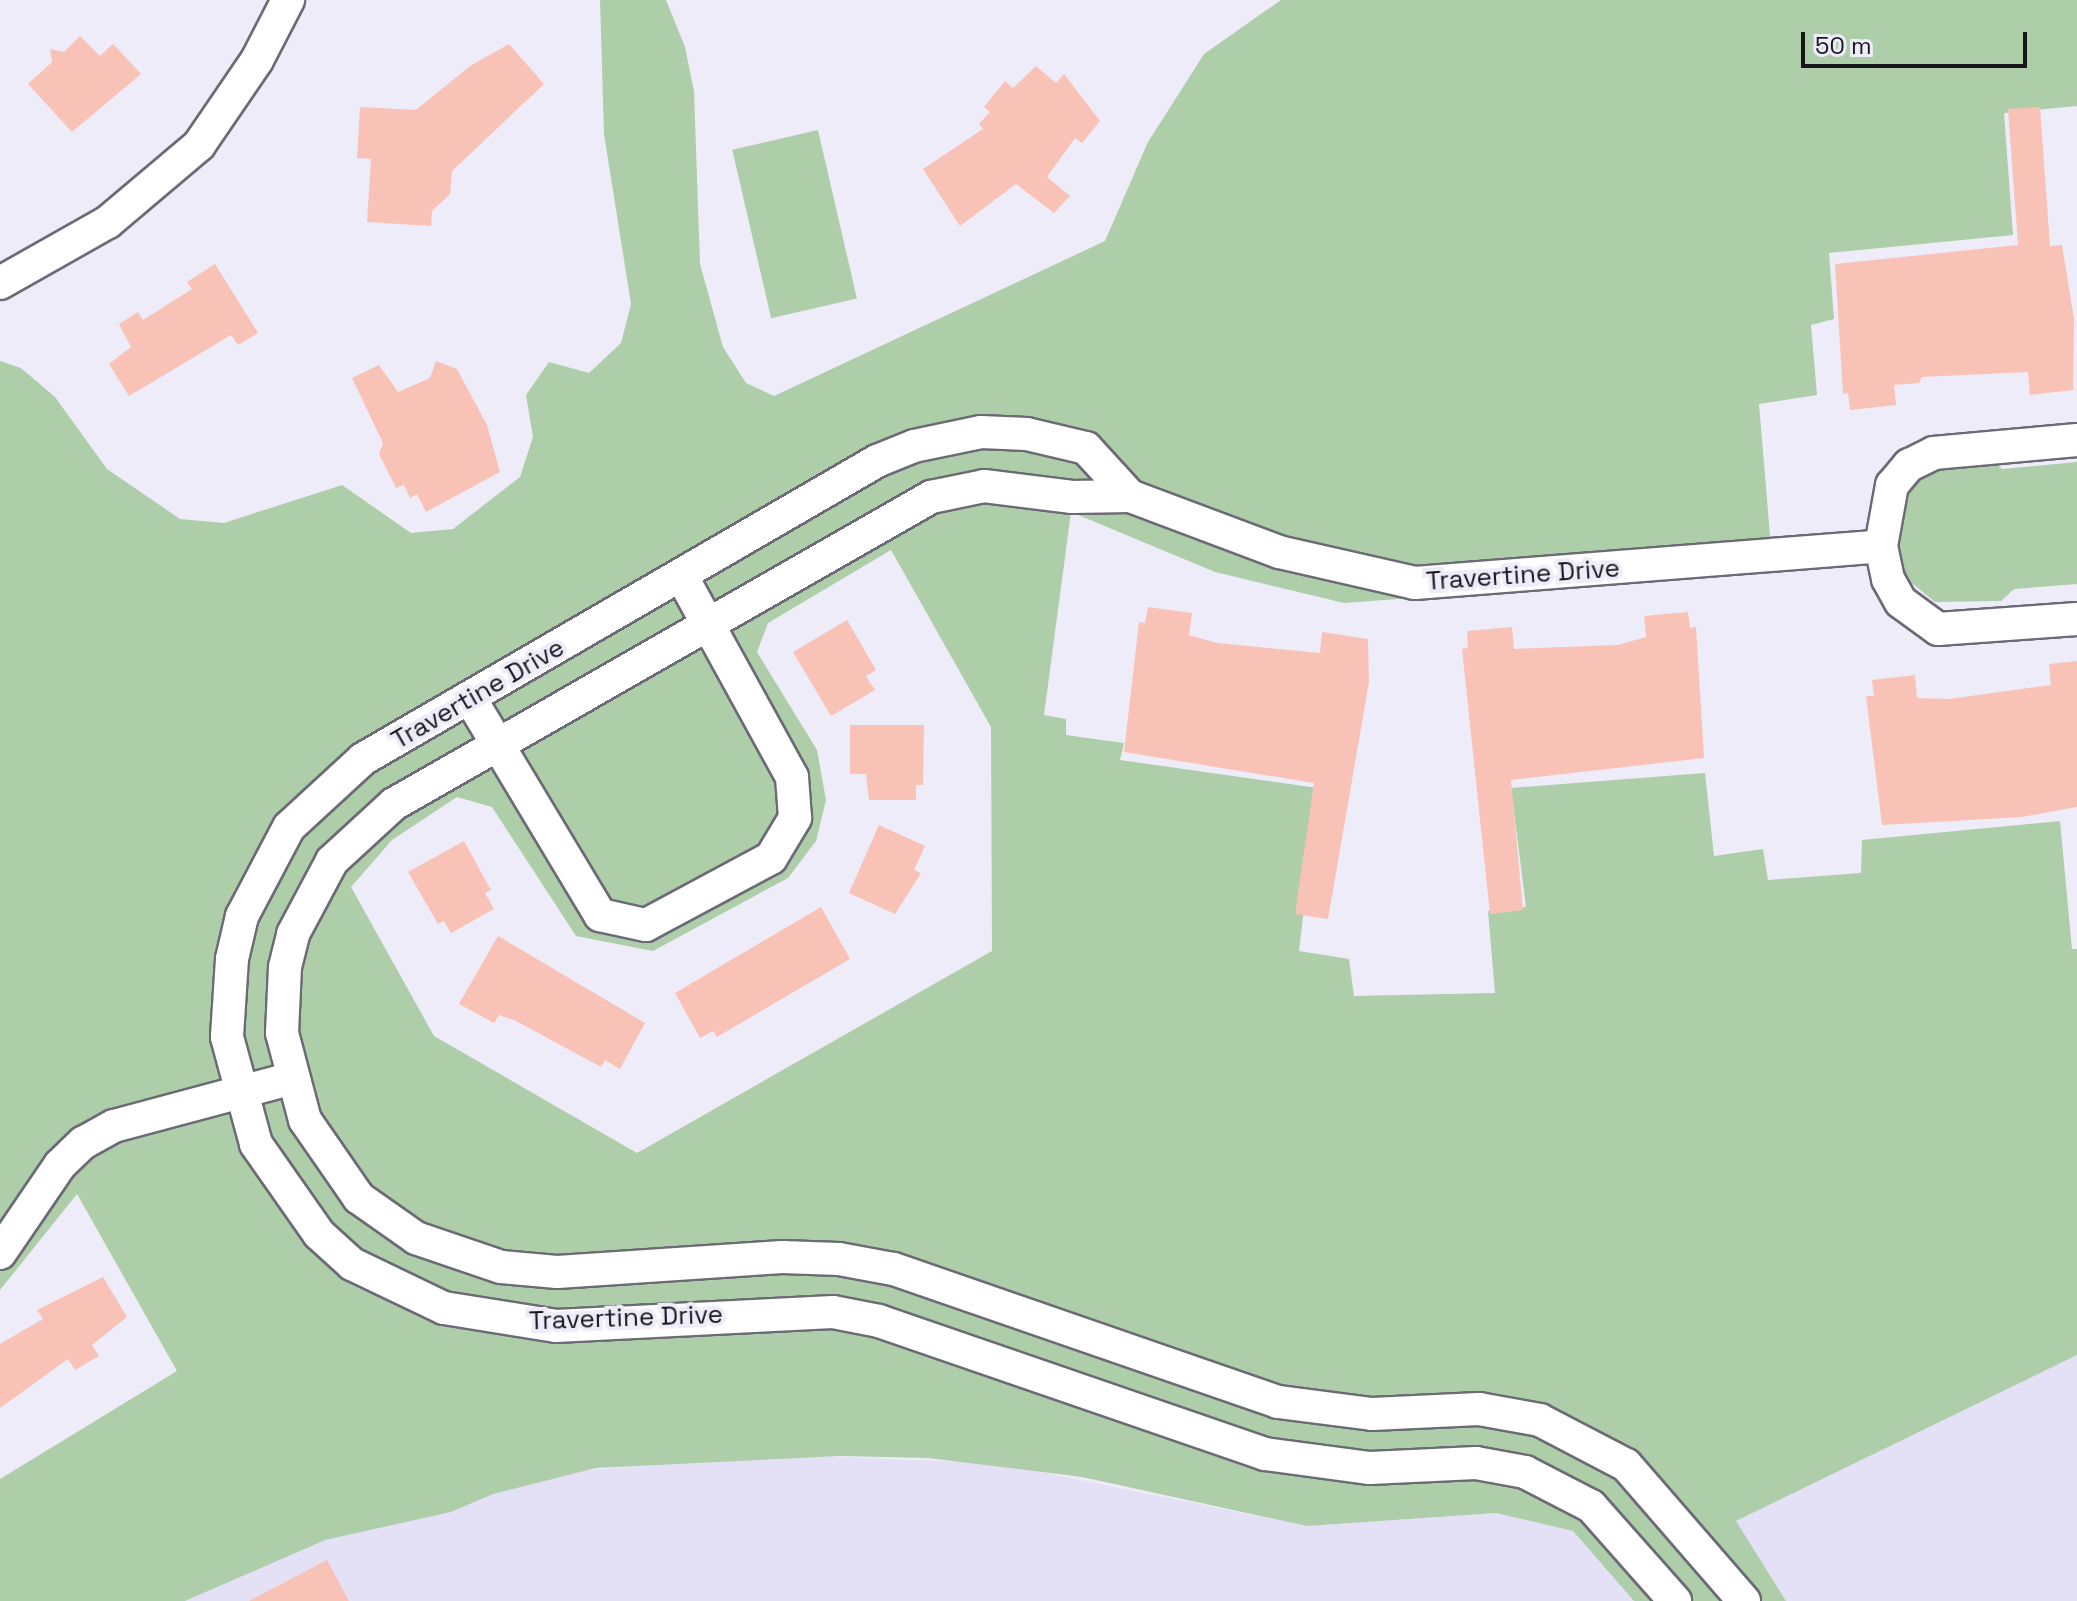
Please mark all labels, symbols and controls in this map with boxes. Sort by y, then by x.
scale bar [1805,16,2031,66]
text: 50 m [1815,30,1872,61]
street label: Travertine Drive [1425,553,1621,597]
street label: Travertine Drive [386,632,570,756]
street label: Travertine Drive [528,1299,724,1337]

